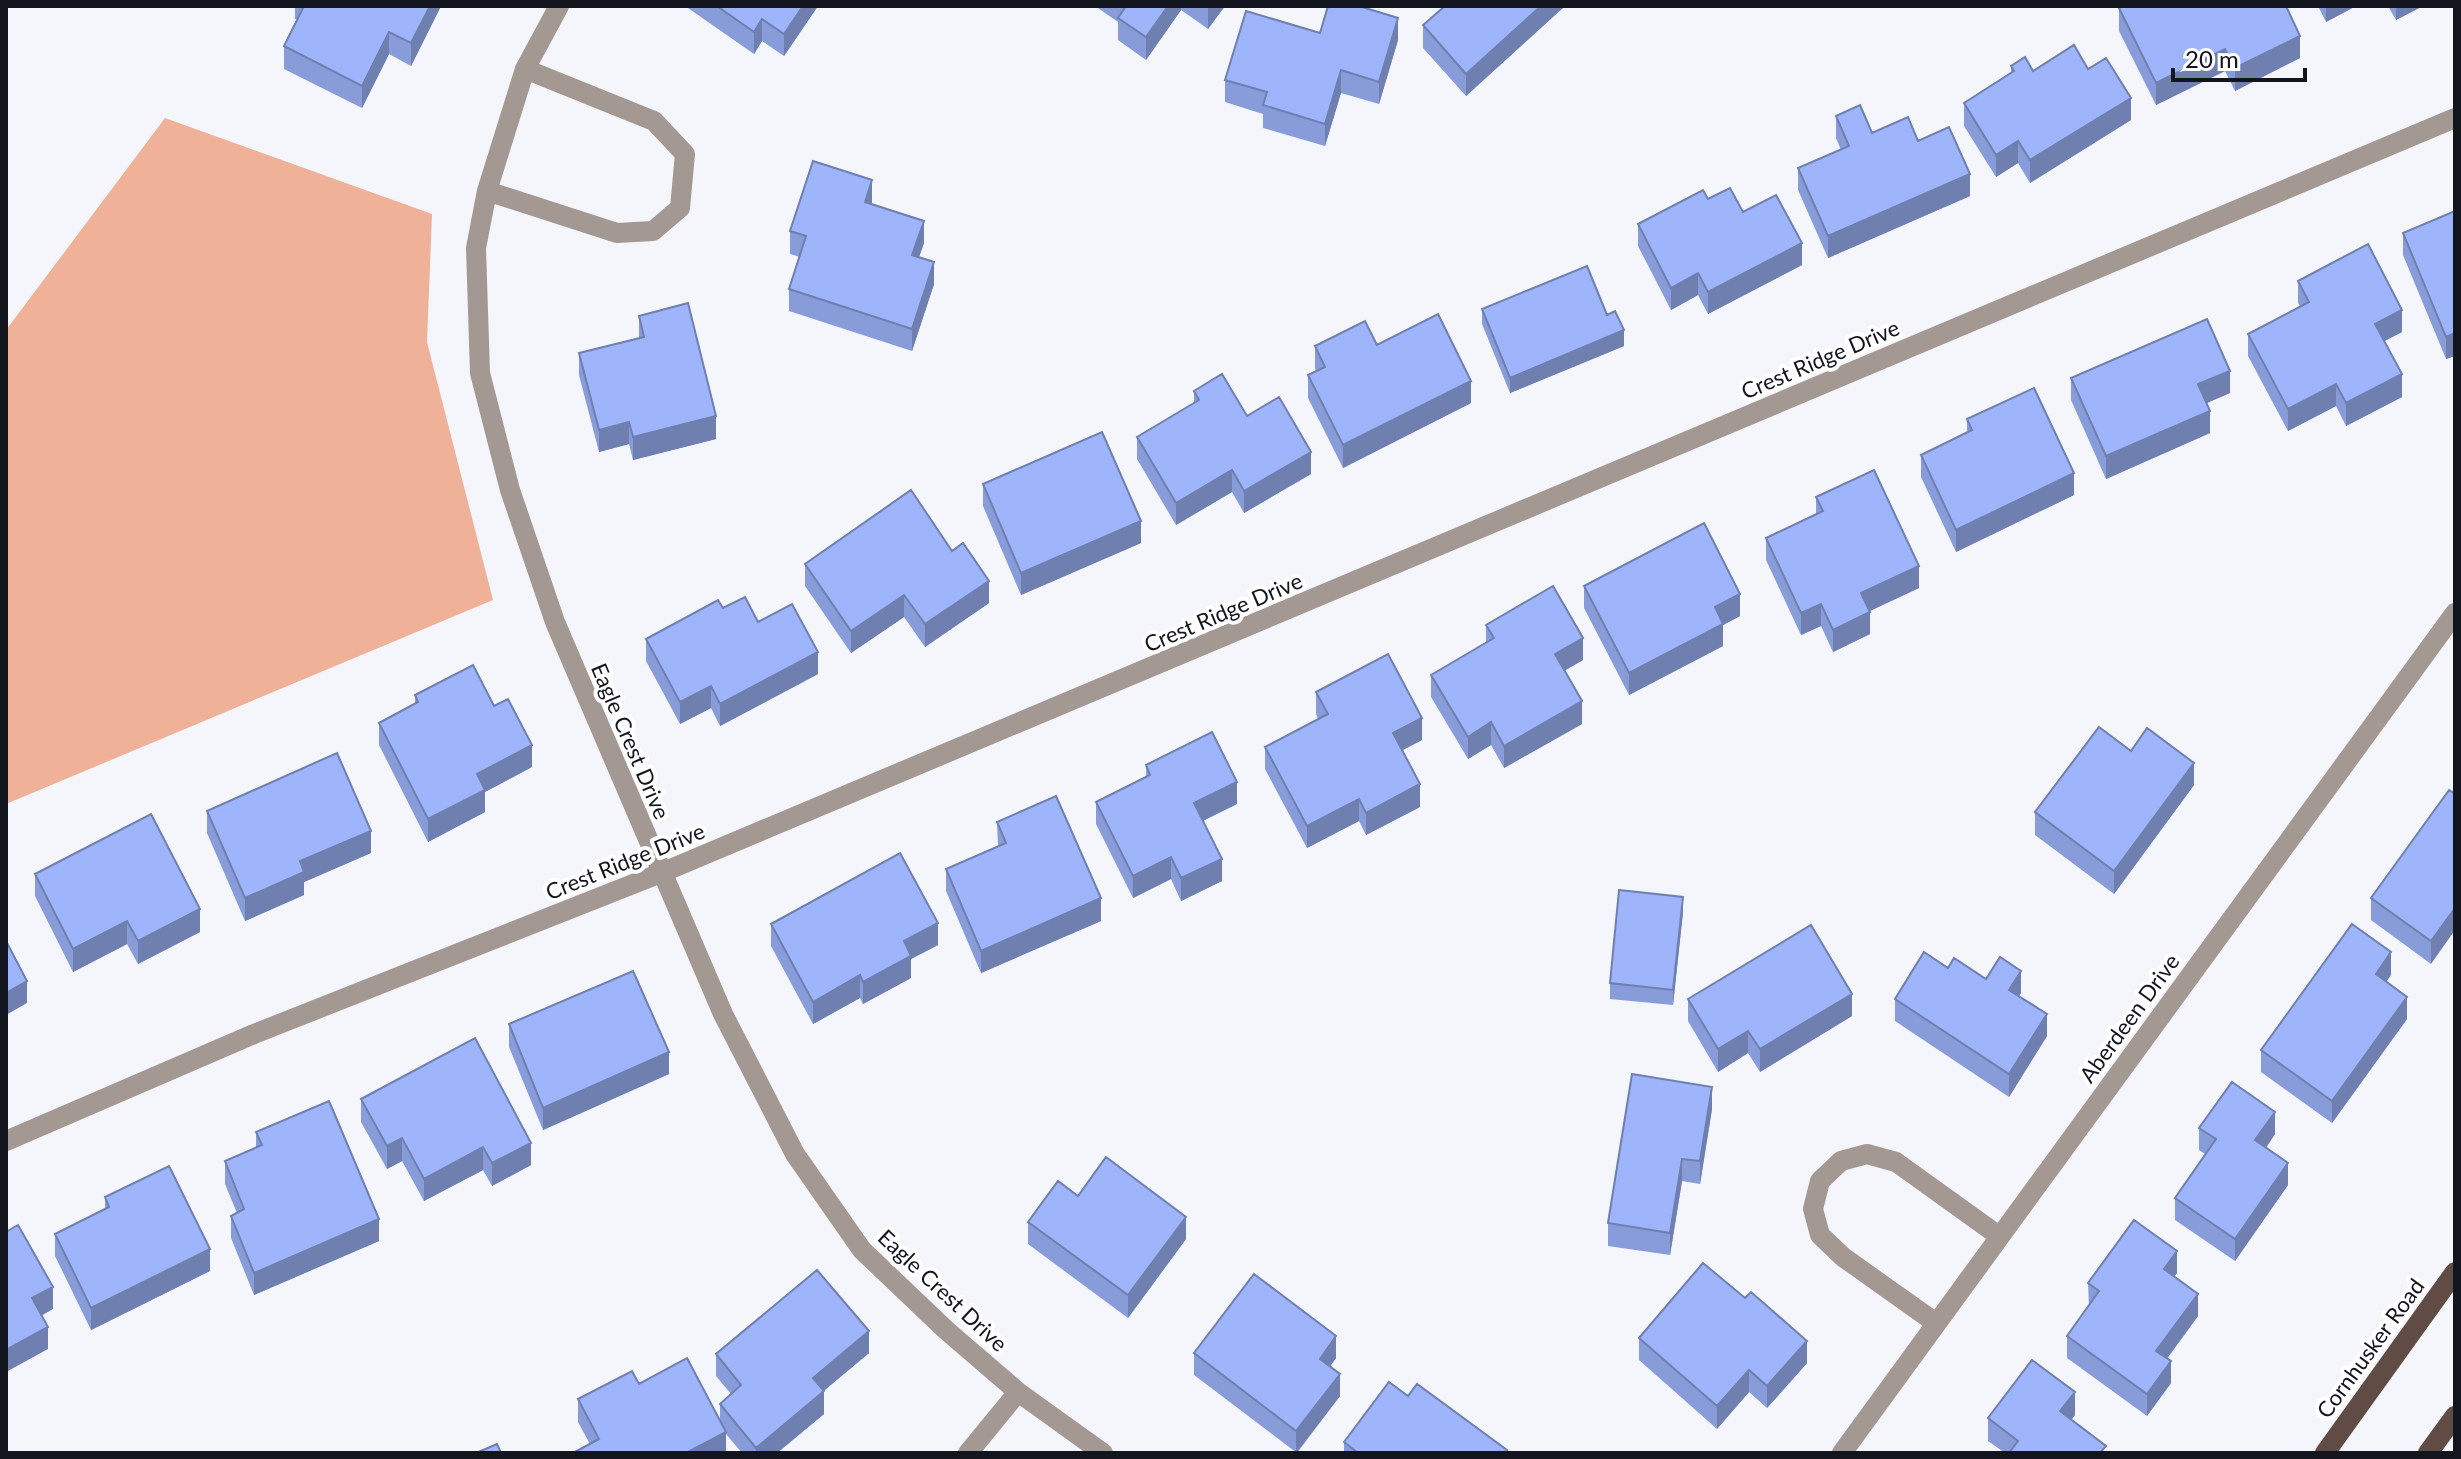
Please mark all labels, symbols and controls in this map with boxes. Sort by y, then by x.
scale bar [2173,32,2305,82]
text: 20 m [2185,44,2239,73]
street label: Crest Ridge Drive [1737,314,1903,404]
street label: Crest Ridge Drive [1140,567,1306,657]
street label: Eagle Crest Drive [586,659,676,823]
street label: Crest Ridge Drive [542,817,708,905]
street label: Aberdeen Drive [2073,948,2185,1088]
street label: Eagle Crest Drive [873,1223,1013,1357]
street label: Cornhusker Road [2310,1273,2430,1423]

